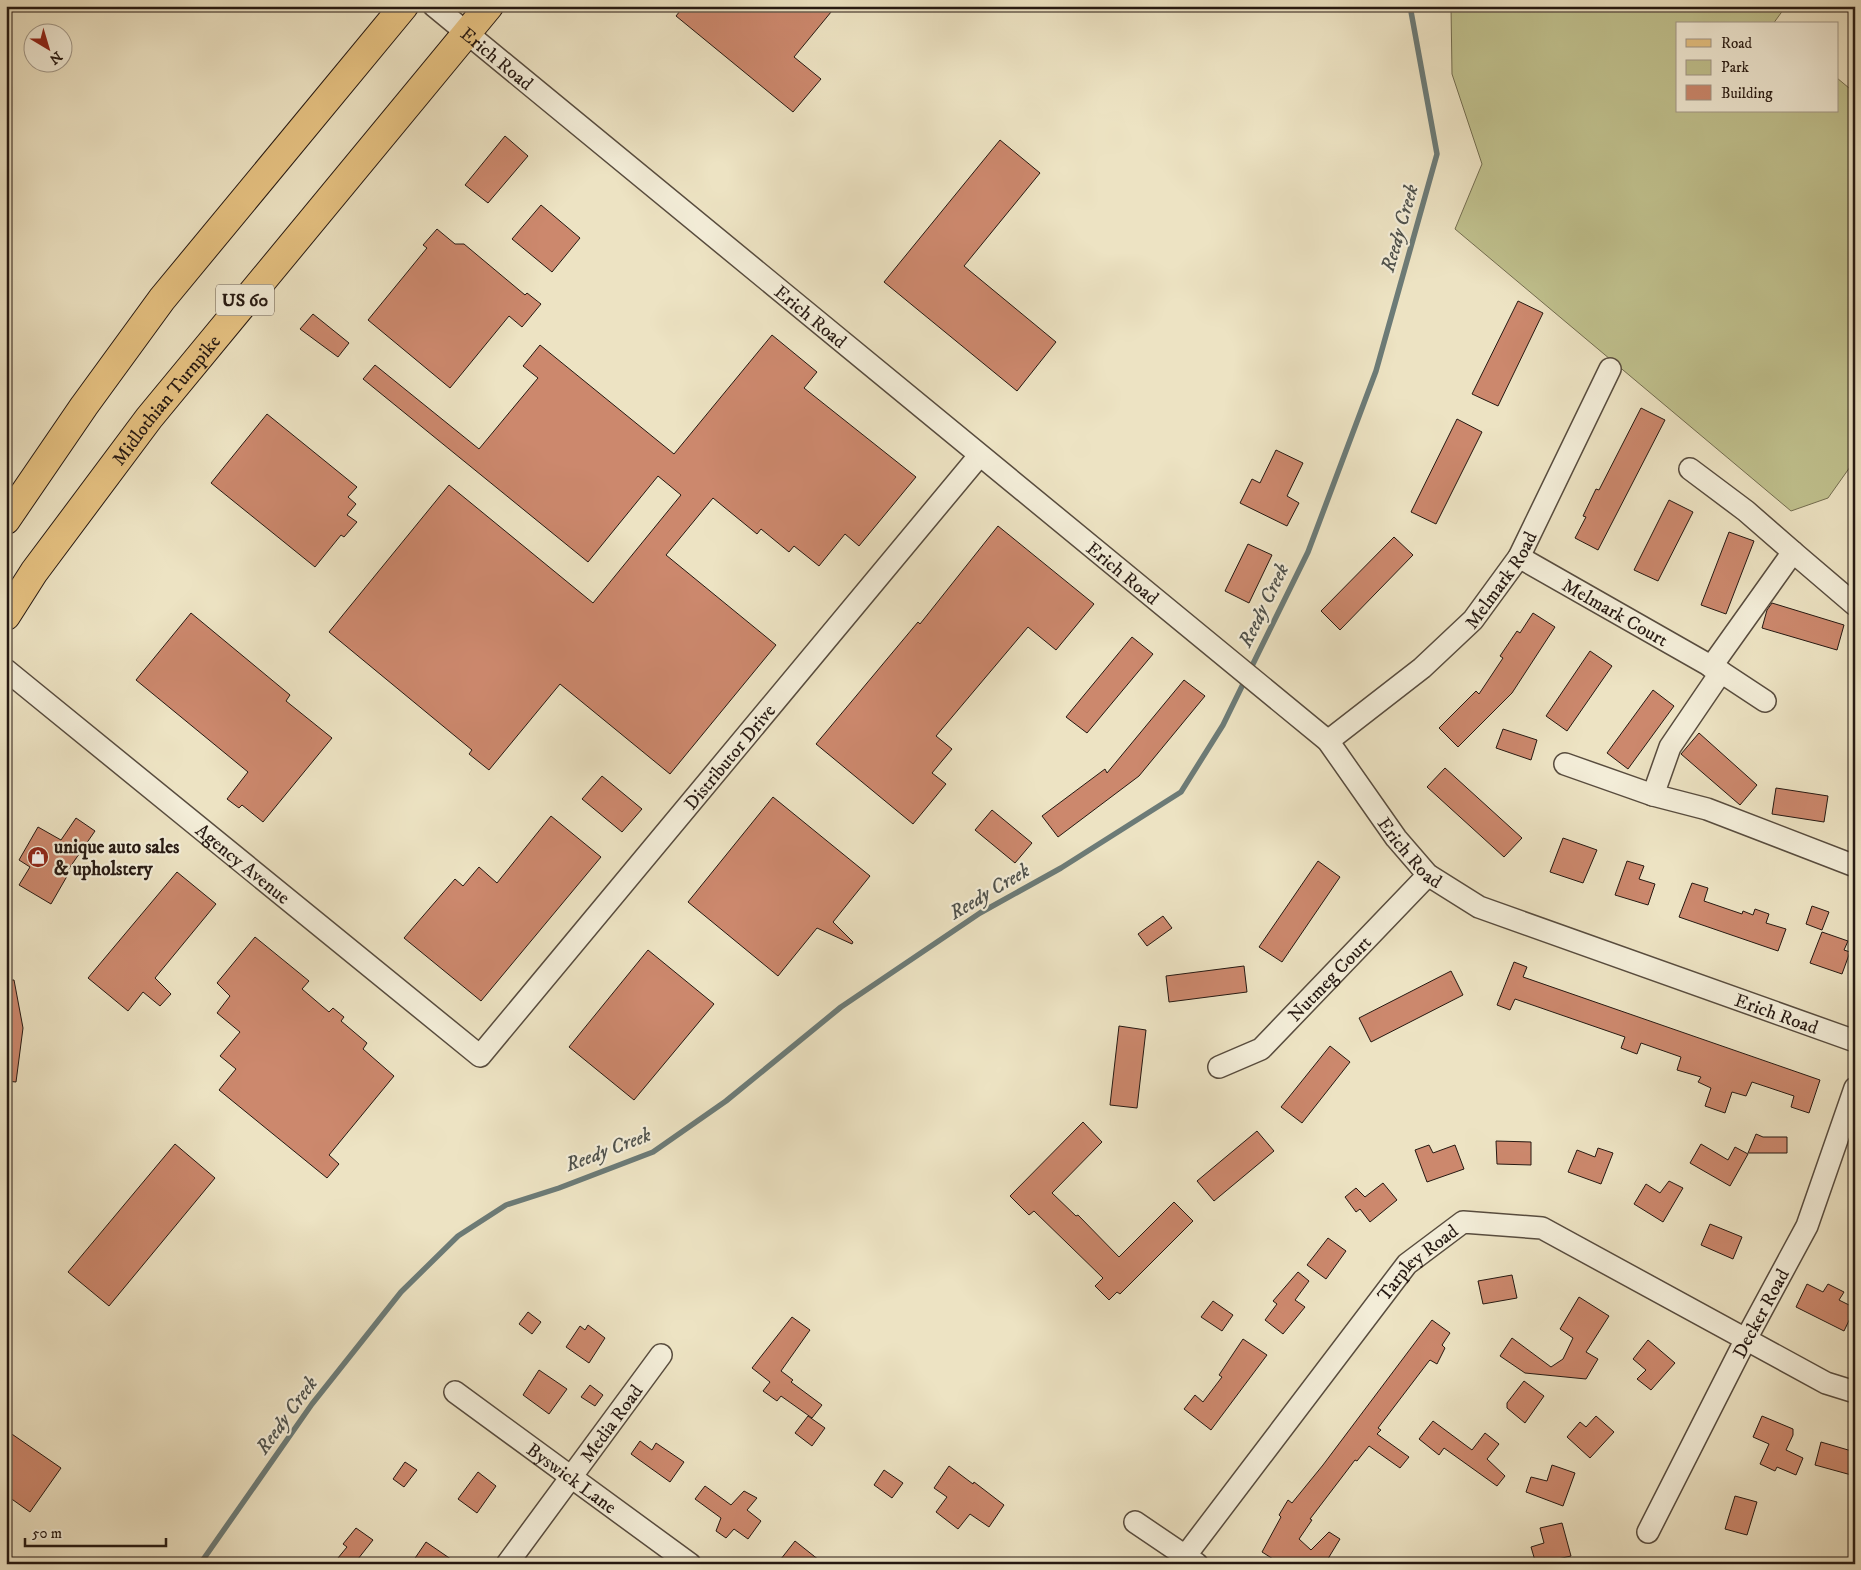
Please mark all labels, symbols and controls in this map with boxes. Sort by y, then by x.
north arrow [22,22,72,72]
legend [1676,22,1838,112]
street label: Erich Road [455,23,538,96]
text: Road [1721,34,1753,53]
text: N [45,47,65,68]
text: Park [1721,58,1750,77]
text: Building [1721,84,1773,103]
water label: Reedy Creek [1376,181,1425,276]
street label: Erich Road [769,281,851,354]
road number: US 60 [216,284,274,316]
street label: Midlothian Turnpike [108,331,226,470]
street label: Melmark Road [1460,528,1543,634]
street label: Erich Road [1081,537,1163,610]
water label: Reedy Creek [1233,559,1296,652]
street label: Melmark Court [1558,574,1672,652]
street label: Distributor Drive [680,700,781,815]
street label: Erich Road [1372,813,1446,894]
street label: Agency Avenue [190,819,294,910]
place label: unique auto sales & upholstery [54,836,180,881]
shop icon: unique auto sales & upholstery [26,845,50,869]
water label: Reedy Creek [944,858,1035,927]
street label: Nutmeg Court [1284,931,1377,1027]
street label: Erich Road [1731,989,1822,1040]
water label: Reedy Creek [561,1122,656,1179]
street label: Tarpley Road [1373,1220,1463,1306]
street label: Decker Road [1728,1265,1795,1362]
water label: Reedy Creek [250,1372,324,1460]
street label: Media Road [576,1380,649,1467]
street label: Byswick Lane [522,1438,621,1519]
scale bar [25,1515,166,1547]
text: 50 m [32,1524,62,1543]

